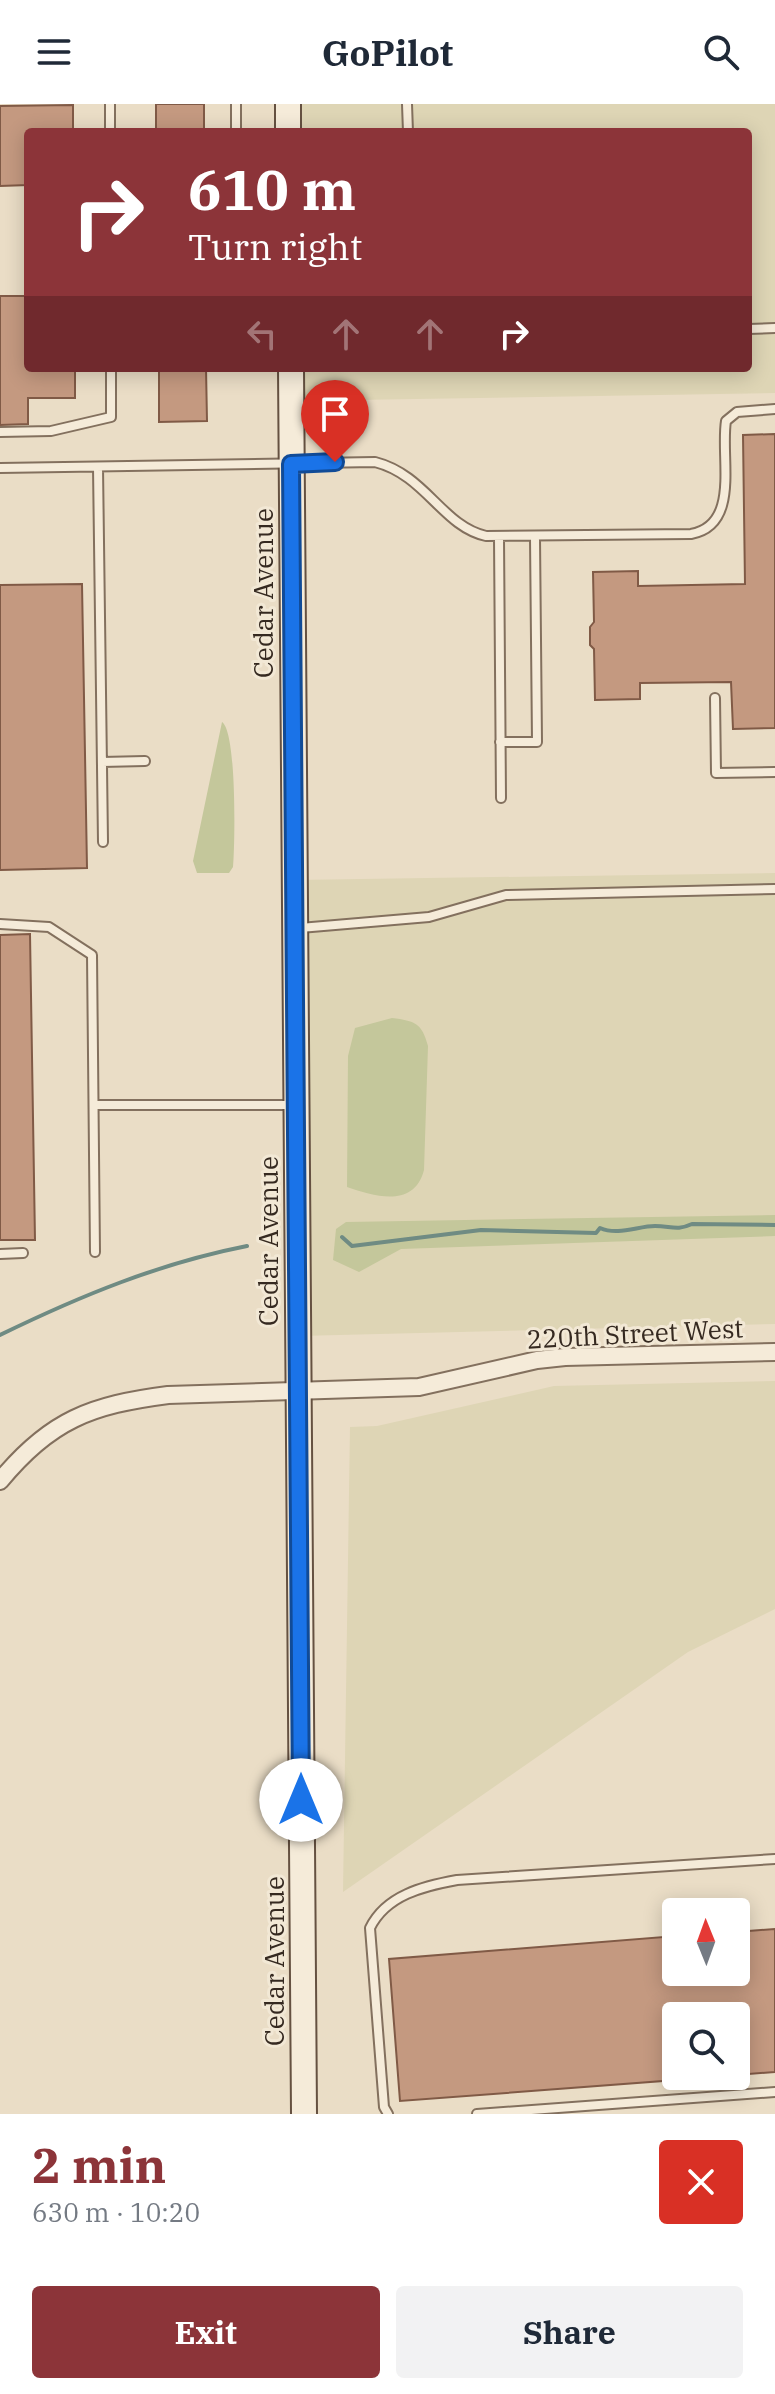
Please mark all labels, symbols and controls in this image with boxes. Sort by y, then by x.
text: GoPilot [322,29,453,76]
icon: menu [32,30,76,74]
icon: search [699,30,743,74]
text: 610 m [188,153,356,225]
icon: right [56,160,160,264]
text: Turn right [188,223,362,270]
icon: left [240,312,284,356]
icon: ahead [324,312,368,356]
icon: ahead [408,312,452,356]
icon: right [492,312,536,356]
pin [301,380,369,462]
icon: arrive [313,392,357,436]
street label: Cedar Avenue [246,508,280,678]
street label: Cedar Avenue [251,1156,285,1326]
street label: 220th Street West [526,1310,744,1356]
position arrow [259,1758,343,1842]
street label: Cedar Avenue [257,1876,291,2046]
north arrow [662,1898,750,1986]
map controls [662,1898,750,2090]
button: search [662,2002,750,2090]
text: 2 min [32,2134,166,2196]
button: close [659,2140,743,2224]
text: 630 m · 10:20 [32,2195,200,2229]
button: Exit [32,2286,380,2378]
button: Share [396,2286,743,2378]

